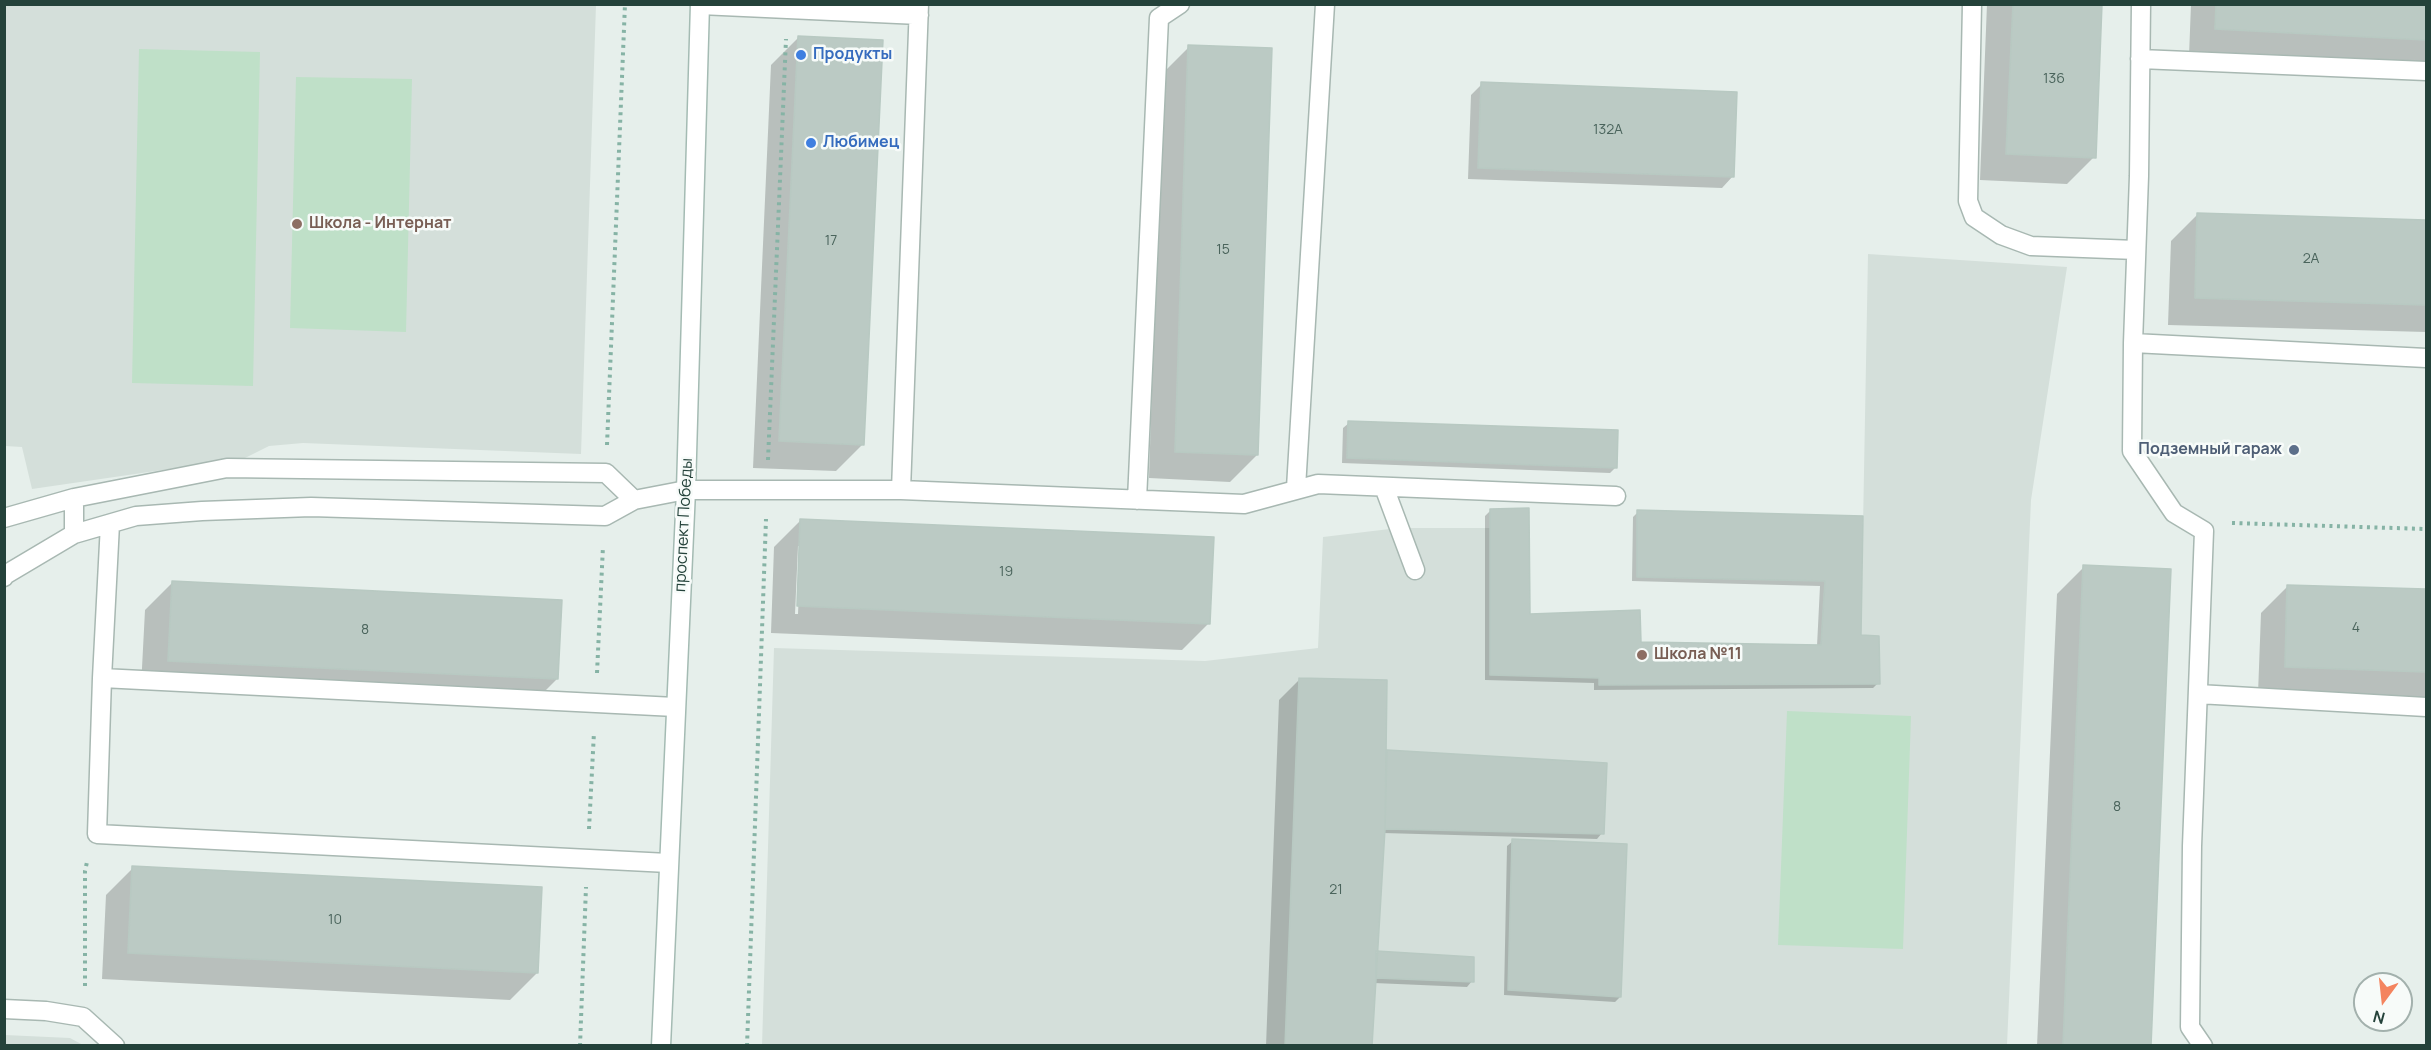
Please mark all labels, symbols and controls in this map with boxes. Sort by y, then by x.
place label: Продукты [813,45,892,65]
marker: Продукты [794,48,808,62]
house number: 136 [2043,71,2065,87]
house number: 132А [1593,122,1623,138]
place label: Любимец [823,133,899,153]
marker: Любимец [804,136,818,150]
place label: Школа - Интернат [309,214,452,234]
marker: Школа - Интернат [290,217,304,231]
house number: 17 [825,233,837,249]
house number: 15 [1216,242,1230,258]
house number: 2А [2303,251,2319,267]
place label: Подземный гараж [2138,440,2282,460]
marker: Подземный гараж [2287,443,2301,457]
street label: проспект Победы [671,458,697,592]
house number: 19 [999,564,1013,580]
house number: 4 [2352,620,2360,636]
house number: 8 [361,622,369,638]
place label: Школа №11 [1654,645,1742,665]
marker: Школа №11 [1635,648,1649,662]
house number: 8 [2113,799,2121,815]
house number: 21 [1329,882,1343,898]
house number: 10 [328,912,342,928]
north arrow [2353,972,2413,1032]
text: N [2370,1005,2387,1030]

